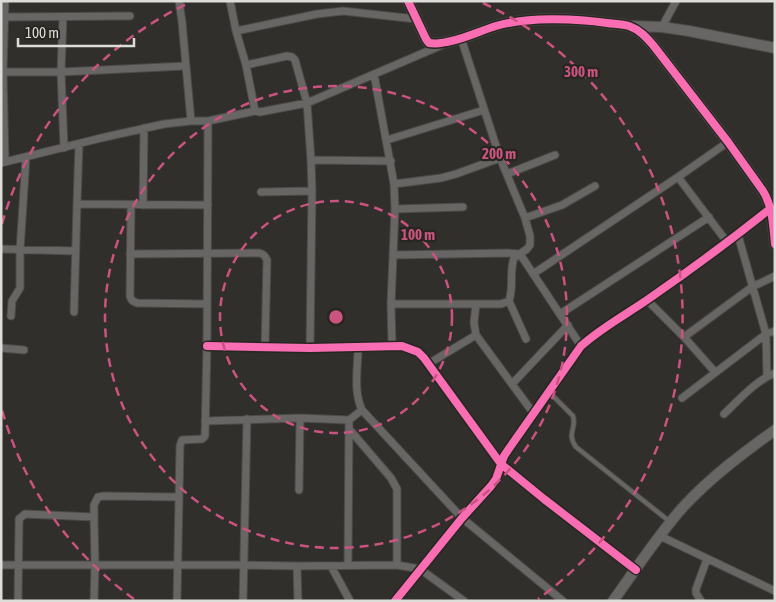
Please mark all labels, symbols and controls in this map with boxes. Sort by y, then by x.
scale bar [18,15,134,47]
text: 100 m [25,24,59,41]
text: 300 m [564,63,598,80]
text: 200 m [482,145,516,162]
text: 100 m [401,226,435,243]
centre of rings [327,308,345,326]

